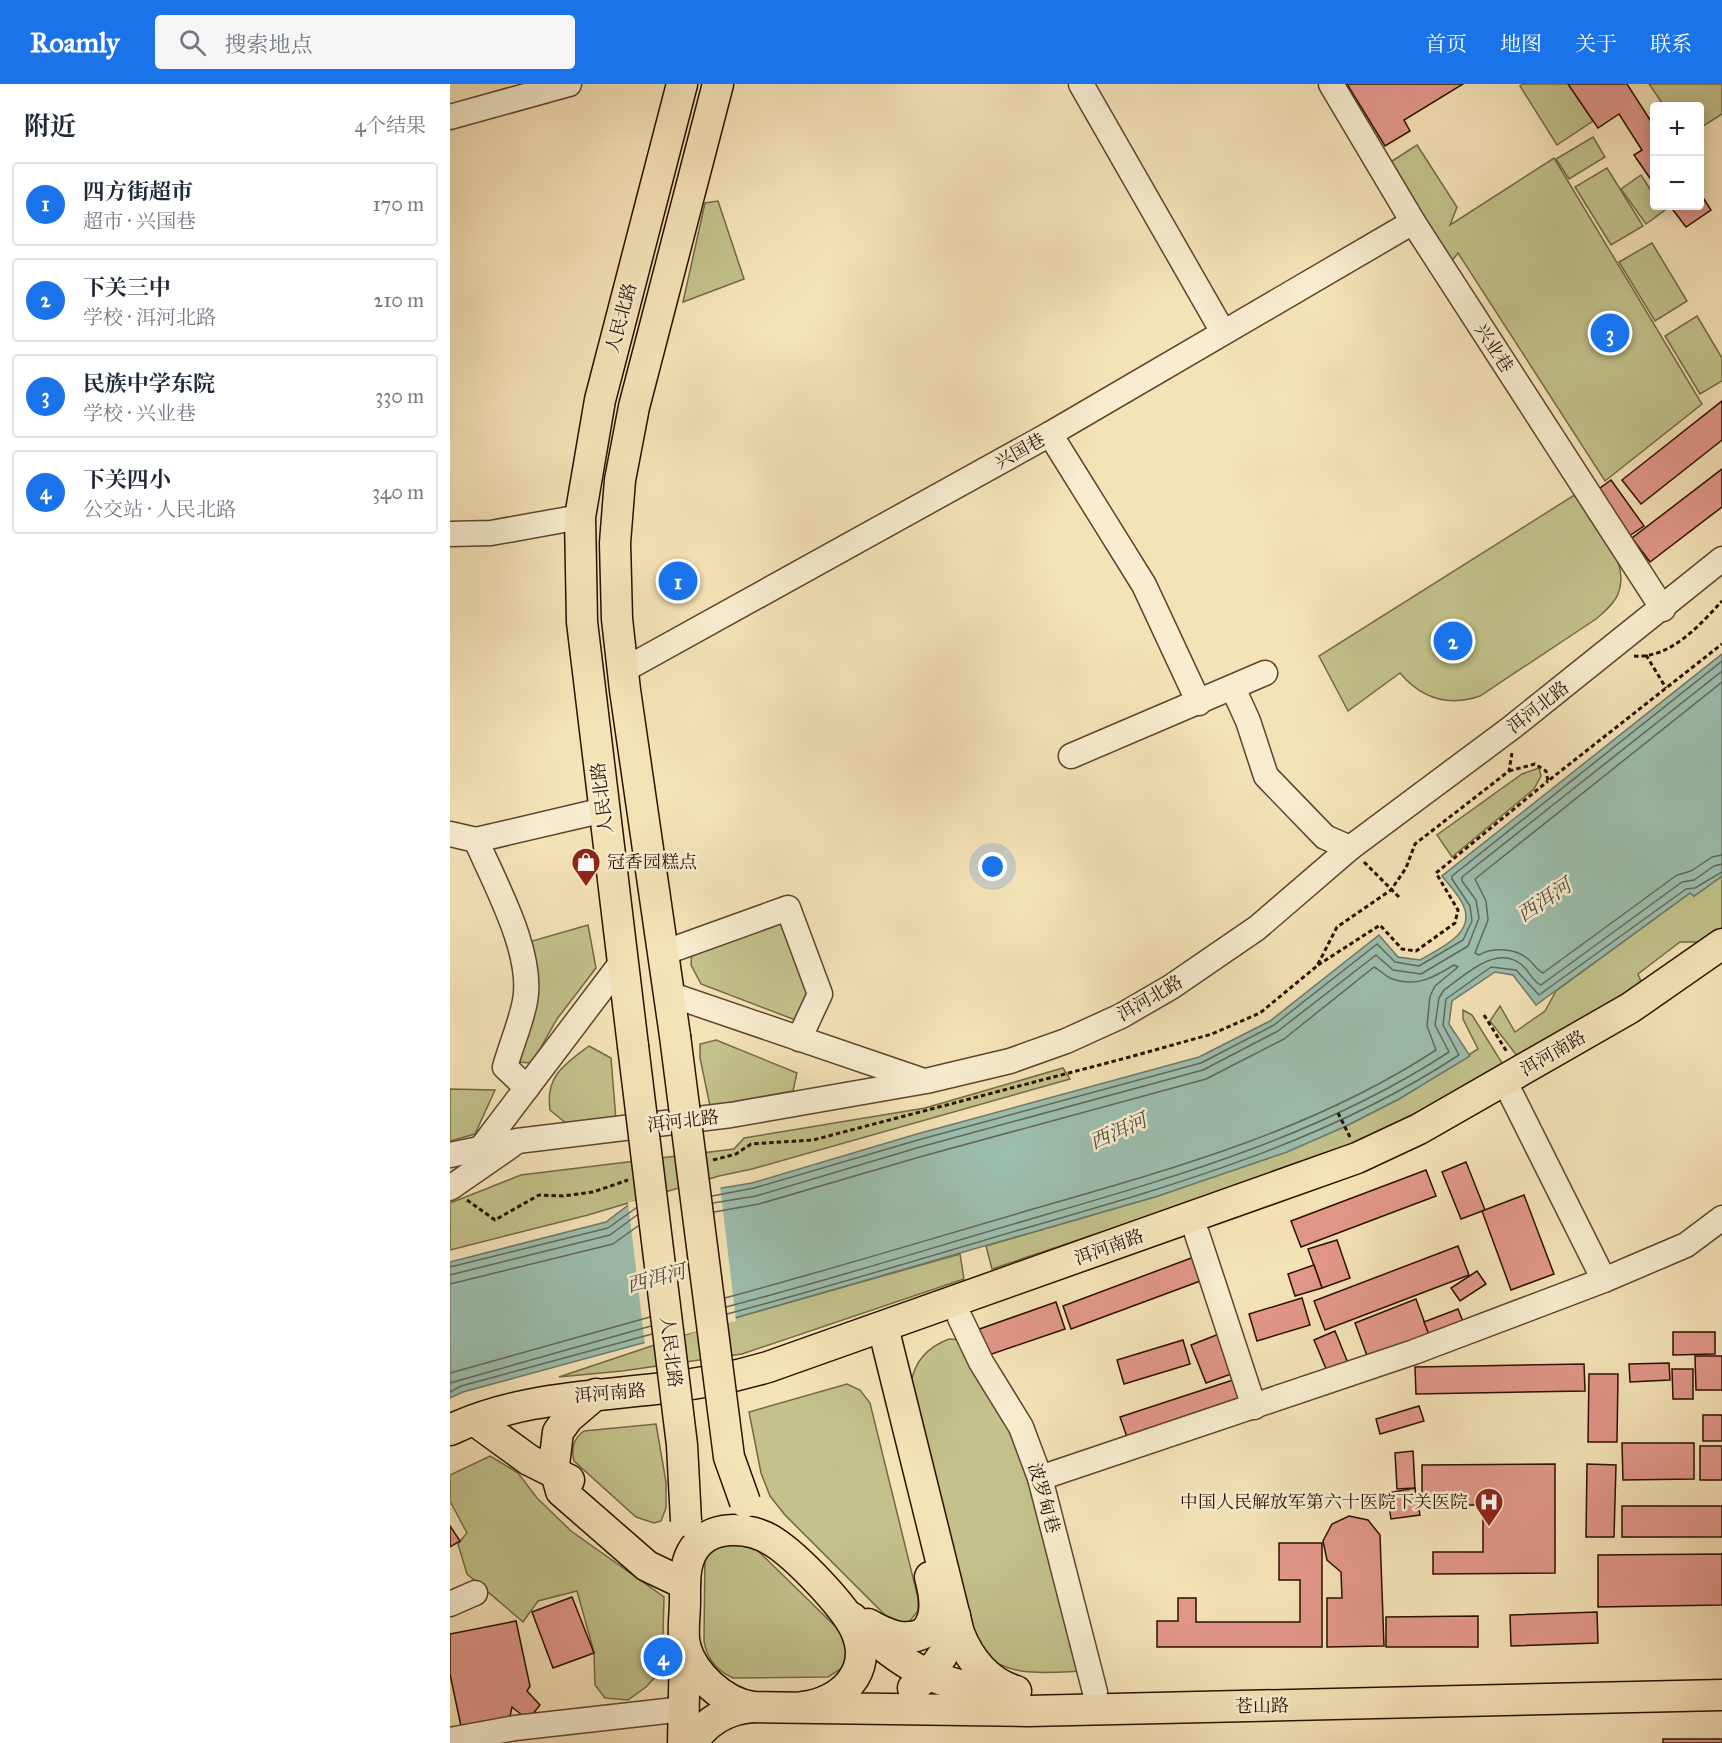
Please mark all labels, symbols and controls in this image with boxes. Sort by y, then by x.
search box [155,15,575,69]
text: Roamly [30,25,119,60]
icon: search [176,26,209,59]
text: 搜索地点 [224,31,312,58]
text: 首页 [1425,31,1467,57]
text: 地图 [1500,31,1542,57]
text: 关于 [1575,31,1617,57]
text: 联系 [1650,31,1692,57]
map controls [1650,102,1704,210]
button: + [1650,102,1704,156]
text: 附近 [24,110,76,142]
text: 4个结果 [355,113,426,137]
button: − [1650,156,1704,210]
text: 四方街超市 [83,178,193,205]
text: 1 [42,192,49,216]
text: 170 m [373,192,424,216]
text: 超市 · 兴国巷 [83,209,196,233]
text: 下关三中 [83,274,171,301]
street label: 人民北路 [601,280,641,356]
text: 2 [41,288,50,312]
text: 210 m [374,288,424,312]
text: 学校 · 洱河北路 [83,305,216,329]
pin: 3 [1590,310,1630,356]
street label: 兴业巷 [1470,319,1518,377]
text: 民族中学东院 [83,370,215,397]
text: 3 [42,384,50,408]
text: 330 m [375,384,424,408]
text: 学校 · 兴业巷 [83,401,196,425]
street label: 兴国巷 [991,428,1049,474]
text: 下关四小 [83,466,171,493]
text: 4 [40,480,51,504]
text: 340 m [372,480,424,504]
text: 公交站 · 人民北路 [83,497,236,521]
pin: 1 [658,558,698,604]
pin: 2 [1434,618,1472,664]
street label: 洱河北路 [1503,676,1573,738]
street label: 人民北路 [587,761,617,835]
shop icon: 冠香园糕点 [570,846,602,888]
place label: 冠香园糕点 [607,851,697,873]
your location [978,852,1007,881]
water label: 西洱河 [1512,872,1578,927]
street label: 洱河北路 [1113,970,1187,1026]
street label: 洱河南路 [1516,1025,1590,1081]
street label: 洱河北路 [646,1106,720,1136]
water label: 西洱河 [1086,1107,1153,1154]
street label: 洱河南路 [1071,1224,1147,1270]
water label: 西洱河 [624,1258,691,1297]
street label: 人民北路 [656,1315,686,1389]
street label: 洱河南路 [573,1379,647,1407]
street label: 波罗甸巷 [1024,1460,1064,1536]
hospital icon: 中国人民解放军第六十医院下关医院 [1473,1486,1505,1528]
place label: 中国人民解放军第六十医院下关医院 [1180,1491,1468,1513]
pin: 4 [644,1634,682,1680]
street label: 苍山路 [1235,1695,1289,1717]

